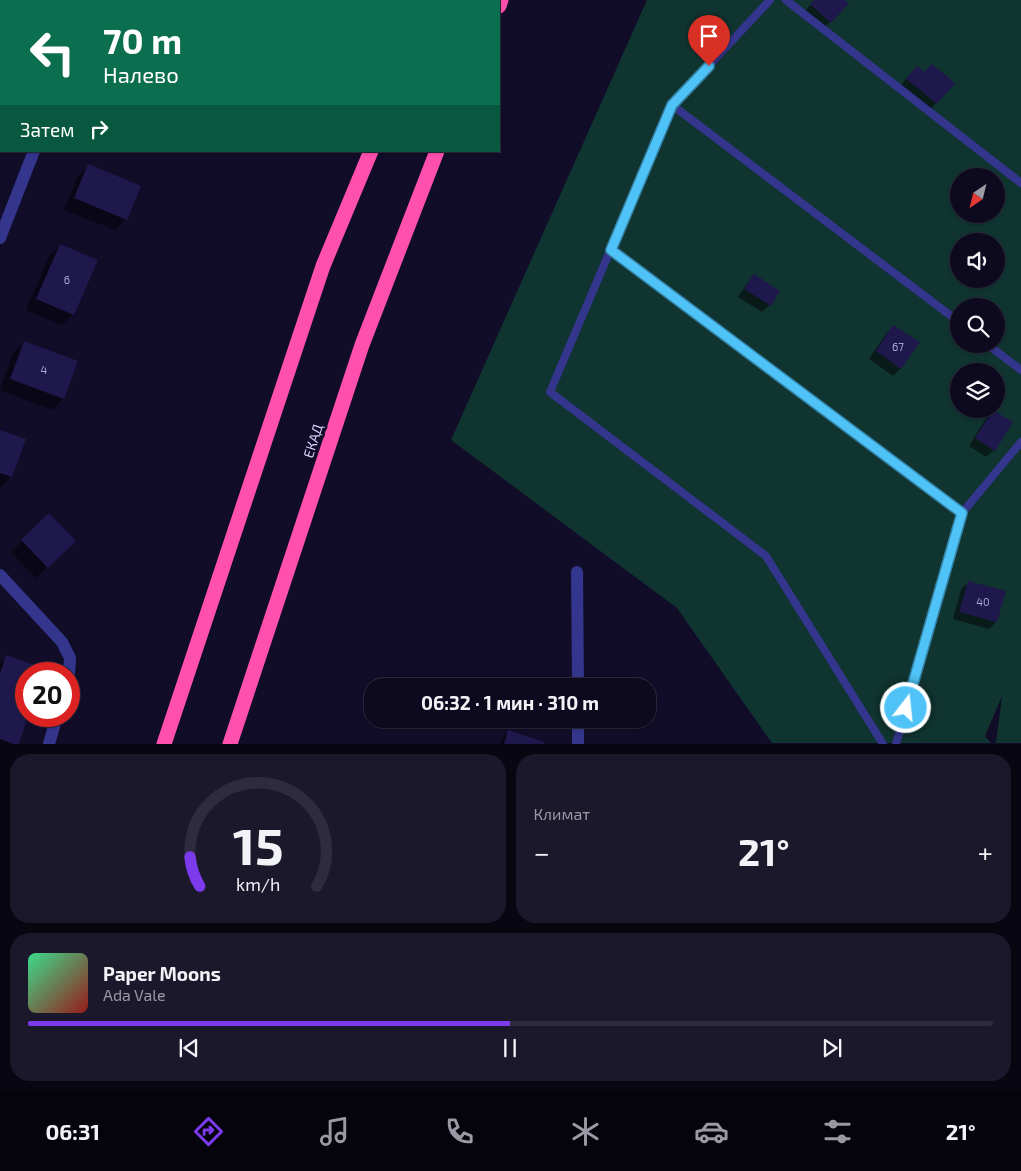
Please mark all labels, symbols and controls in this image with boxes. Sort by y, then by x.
pin [688,15,730,66]
text: 70 m [103,19,182,61]
icon: left [20,20,85,85]
icon: arrive [695,22,723,50]
text: Налево [103,61,179,87]
icon: right [85,115,113,143]
text: Затем [20,118,75,141]
north arrow [950,168,1005,222]
map controls [950,168,1005,418]
button: sound [950,233,1005,288]
house number: 6 [64,273,70,286]
button: search [950,298,1005,353]
house number: 67 [892,340,904,353]
house number: 4 [41,363,48,376]
button: layers [950,363,1005,418]
street label: ЕКАД [299,421,326,460]
house number: 40 [976,595,990,608]
speed limit sign: 20 [15,662,80,727]
position arrow [879,681,931,733]
text: 06:32 · 1 мин · 310 m [421,691,599,714]
text: Климат [534,804,590,823]
text: 15 [232,813,283,875]
text: 21° [738,828,790,874]
text: − [534,835,550,869]
text: + [978,835,993,869]
text: km/h [236,873,280,895]
text: Paper Moons [103,962,221,985]
text: Ada Vale [103,985,166,1004]
icon: previous [175,1034,203,1062]
icon: pause [496,1034,524,1062]
icon: next [818,1034,846,1062]
icon: directions [191,1114,226,1149]
icon: music [317,1114,352,1149]
icon: phone [442,1114,477,1149]
icon: climate [568,1114,603,1149]
icon: car [694,1114,729,1149]
icon: filters [820,1114,855,1149]
text: 06:31 [45,1118,100,1144]
text: 21° [946,1118,976,1144]

